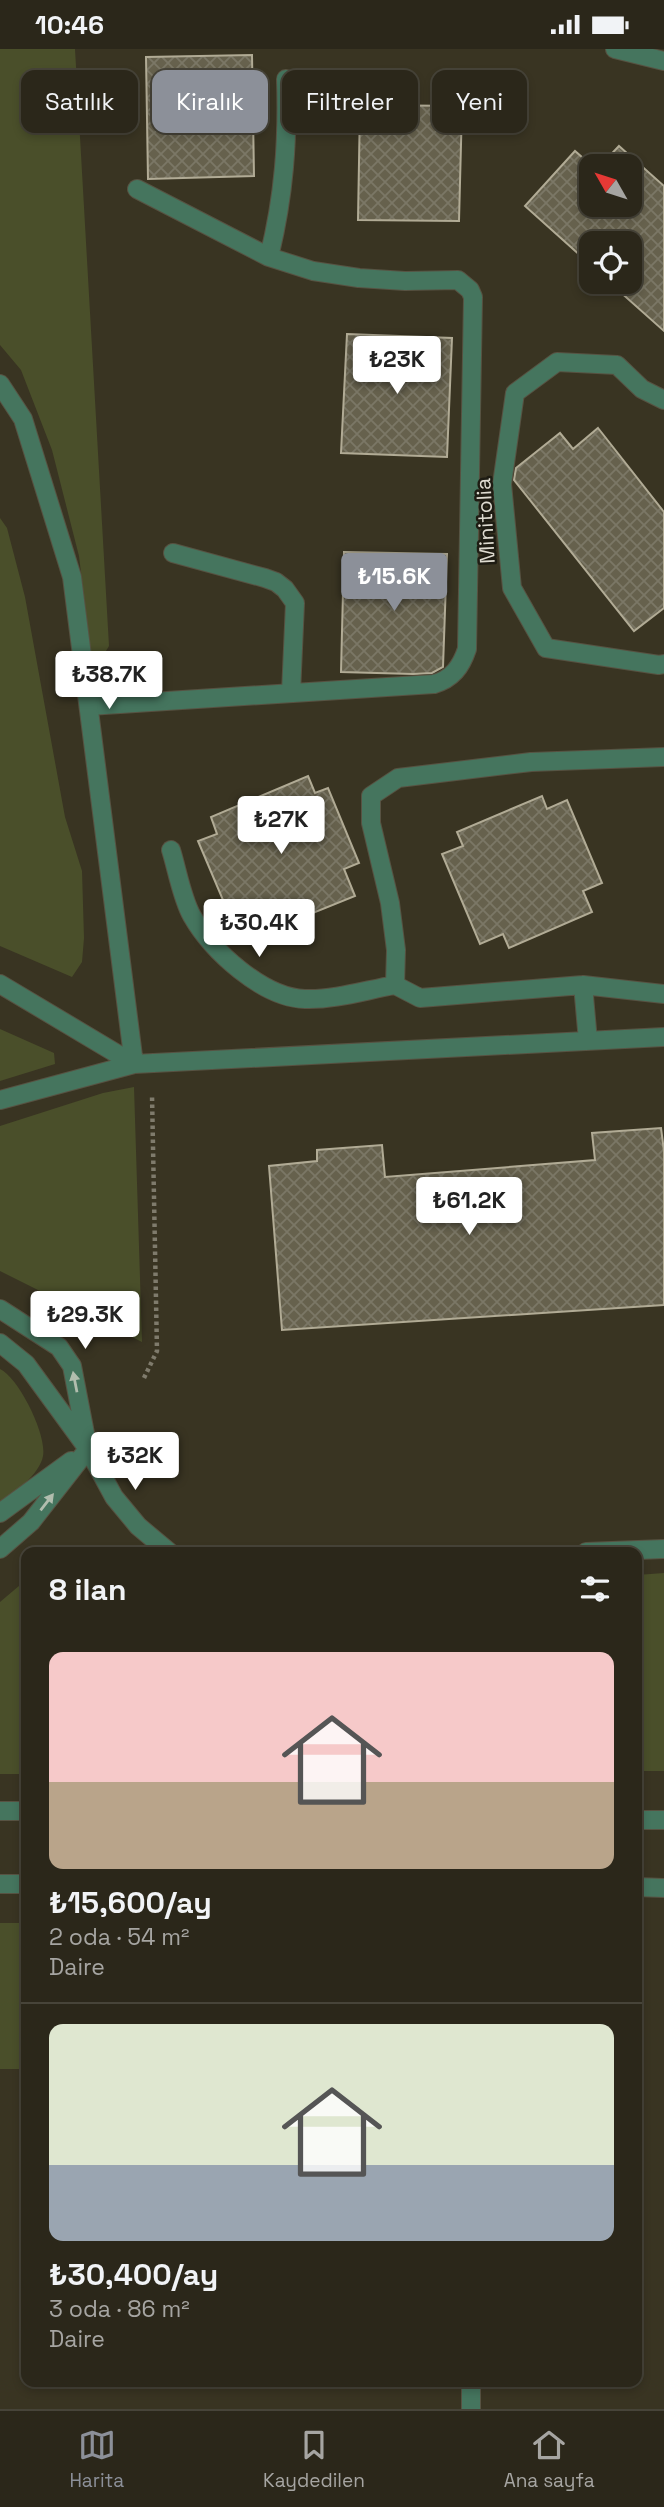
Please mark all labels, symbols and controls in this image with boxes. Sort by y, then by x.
text: 10:46 [35,8,104,42]
chip: Satılık [21,70,138,133]
chip: Kiralık [152,70,268,133]
chip: Filtreler [282,70,418,133]
chip: Yeni [432,70,527,133]
north arrow [579,154,642,217]
map controls [579,154,642,294]
button: locate [579,231,642,294]
pin: ₺23K [356,337,438,396]
text: ₺23K [369,344,425,374]
street label: Minitolia [469,477,501,565]
pin: ₺15.6K [337,553,451,613]
text: ₺15.6K [357,561,431,591]
pin: ₺38.7K [52,651,166,711]
text: ₺38.7K [71,659,147,689]
pin: ₺27K [240,797,322,856]
text: ₺27K [254,804,308,834]
pin: ₺30.4K [202,899,316,959]
text: ₺30.4K [220,907,298,937]
pin: ₺61.2K [412,1177,526,1237]
text: ₺61.2K [432,1185,506,1215]
pin: ₺29.3K [28,1291,142,1351]
text: ₺29.3K [46,1299,124,1329]
one-way arrow [69,1371,80,1393]
pin: ₺32K [94,1433,176,1492]
text: ₺32K [107,1440,163,1470]
one-way arrow [39,1493,53,1511]
text: 8 ilan [49,1570,126,1609]
icon: filters [576,1570,614,1608]
icon: home [269,1697,395,1823]
text: ₺15,600/ay [49,1883,212,1922]
text: 2 oda · 54 m² [49,1922,189,1952]
text: Daire [49,1952,105,1982]
icon: home [269,2069,395,2195]
text: ₺30,400/ay [49,2255,218,2294]
text: 3 oda · 86 m² [49,2294,190,2324]
text: Daire [49,2324,105,2354]
tab: Harita [69,2426,124,2493]
tab: Kaydedilen [263,2426,365,2493]
tab: Ana sayfa [504,2426,595,2493]

